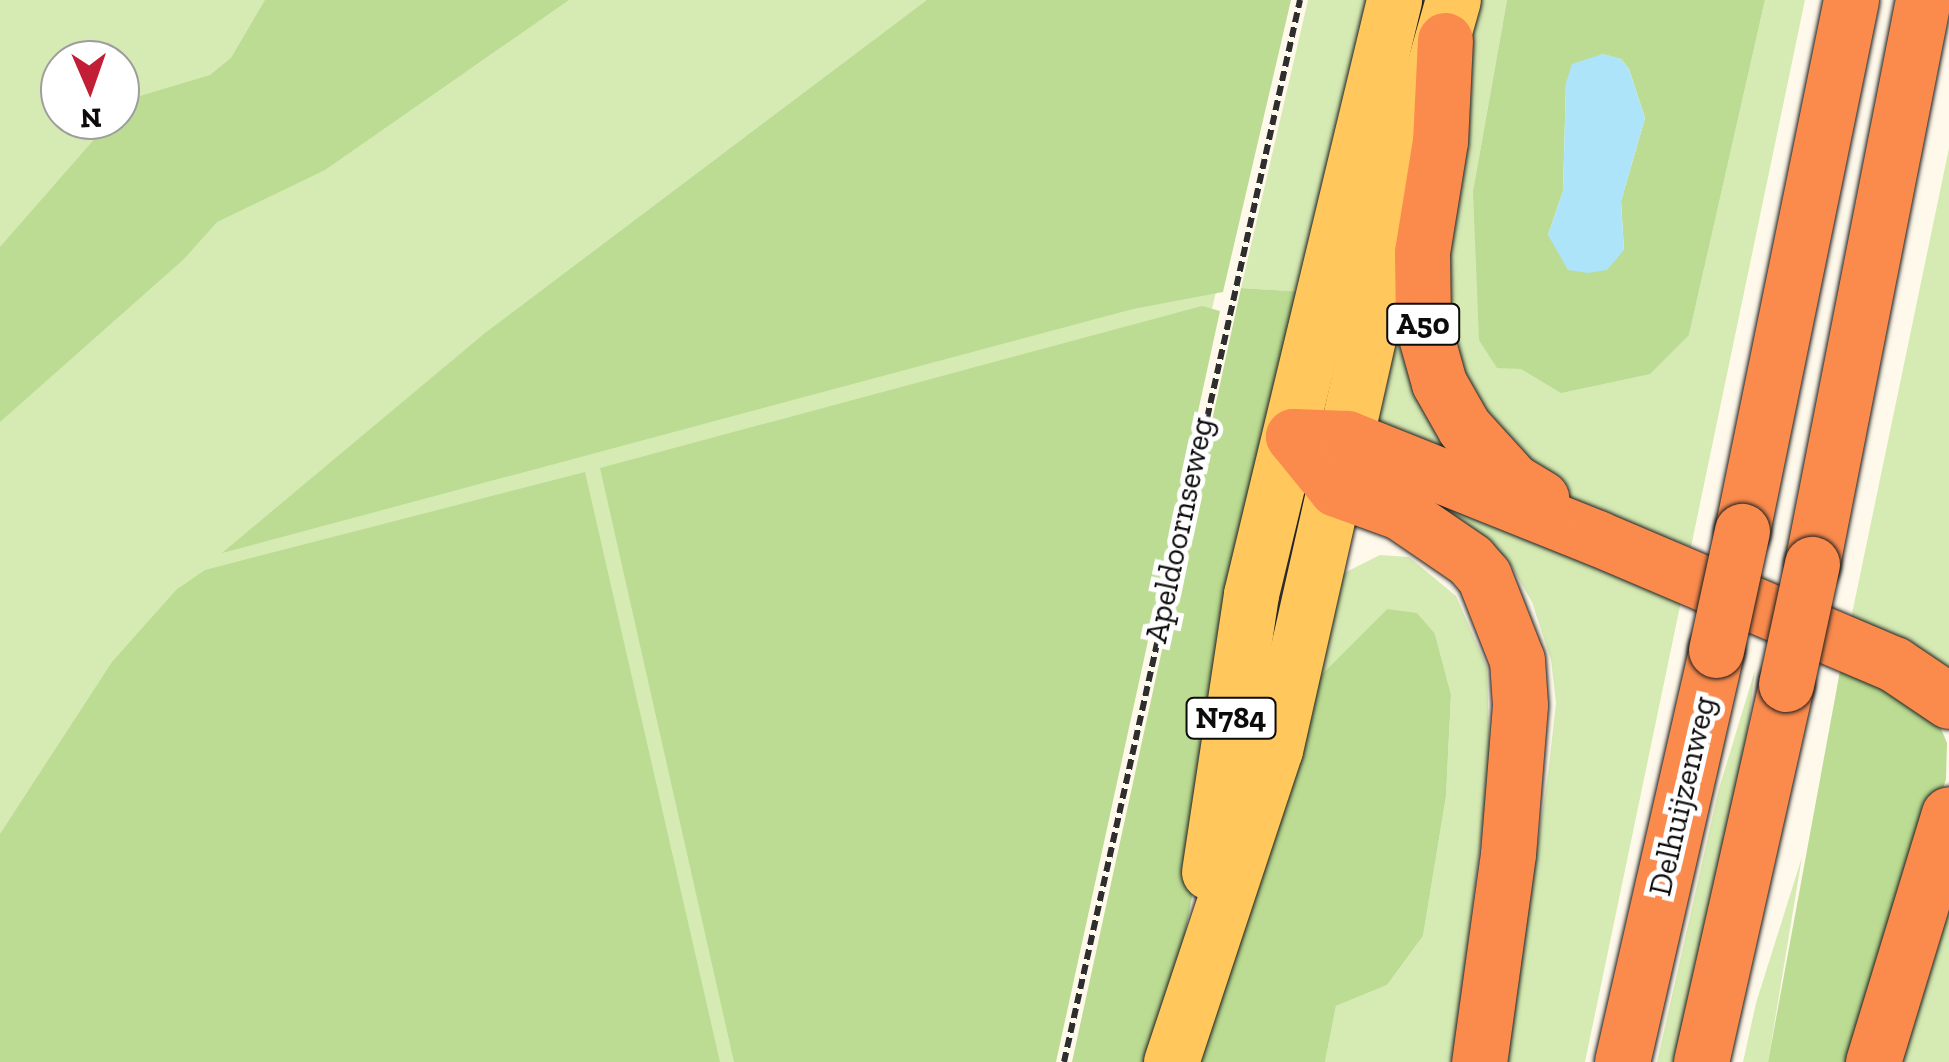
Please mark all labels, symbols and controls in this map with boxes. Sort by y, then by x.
north arrow [40,40,140,140]
text: N [80,102,102,135]
road number: A50 [1386,299,1460,349]
street label: Apeldoornseweg [1136,414,1222,646]
road number: N784 [1184,693,1278,743]
street label: Delhuijzenweg [1640,693,1724,899]

